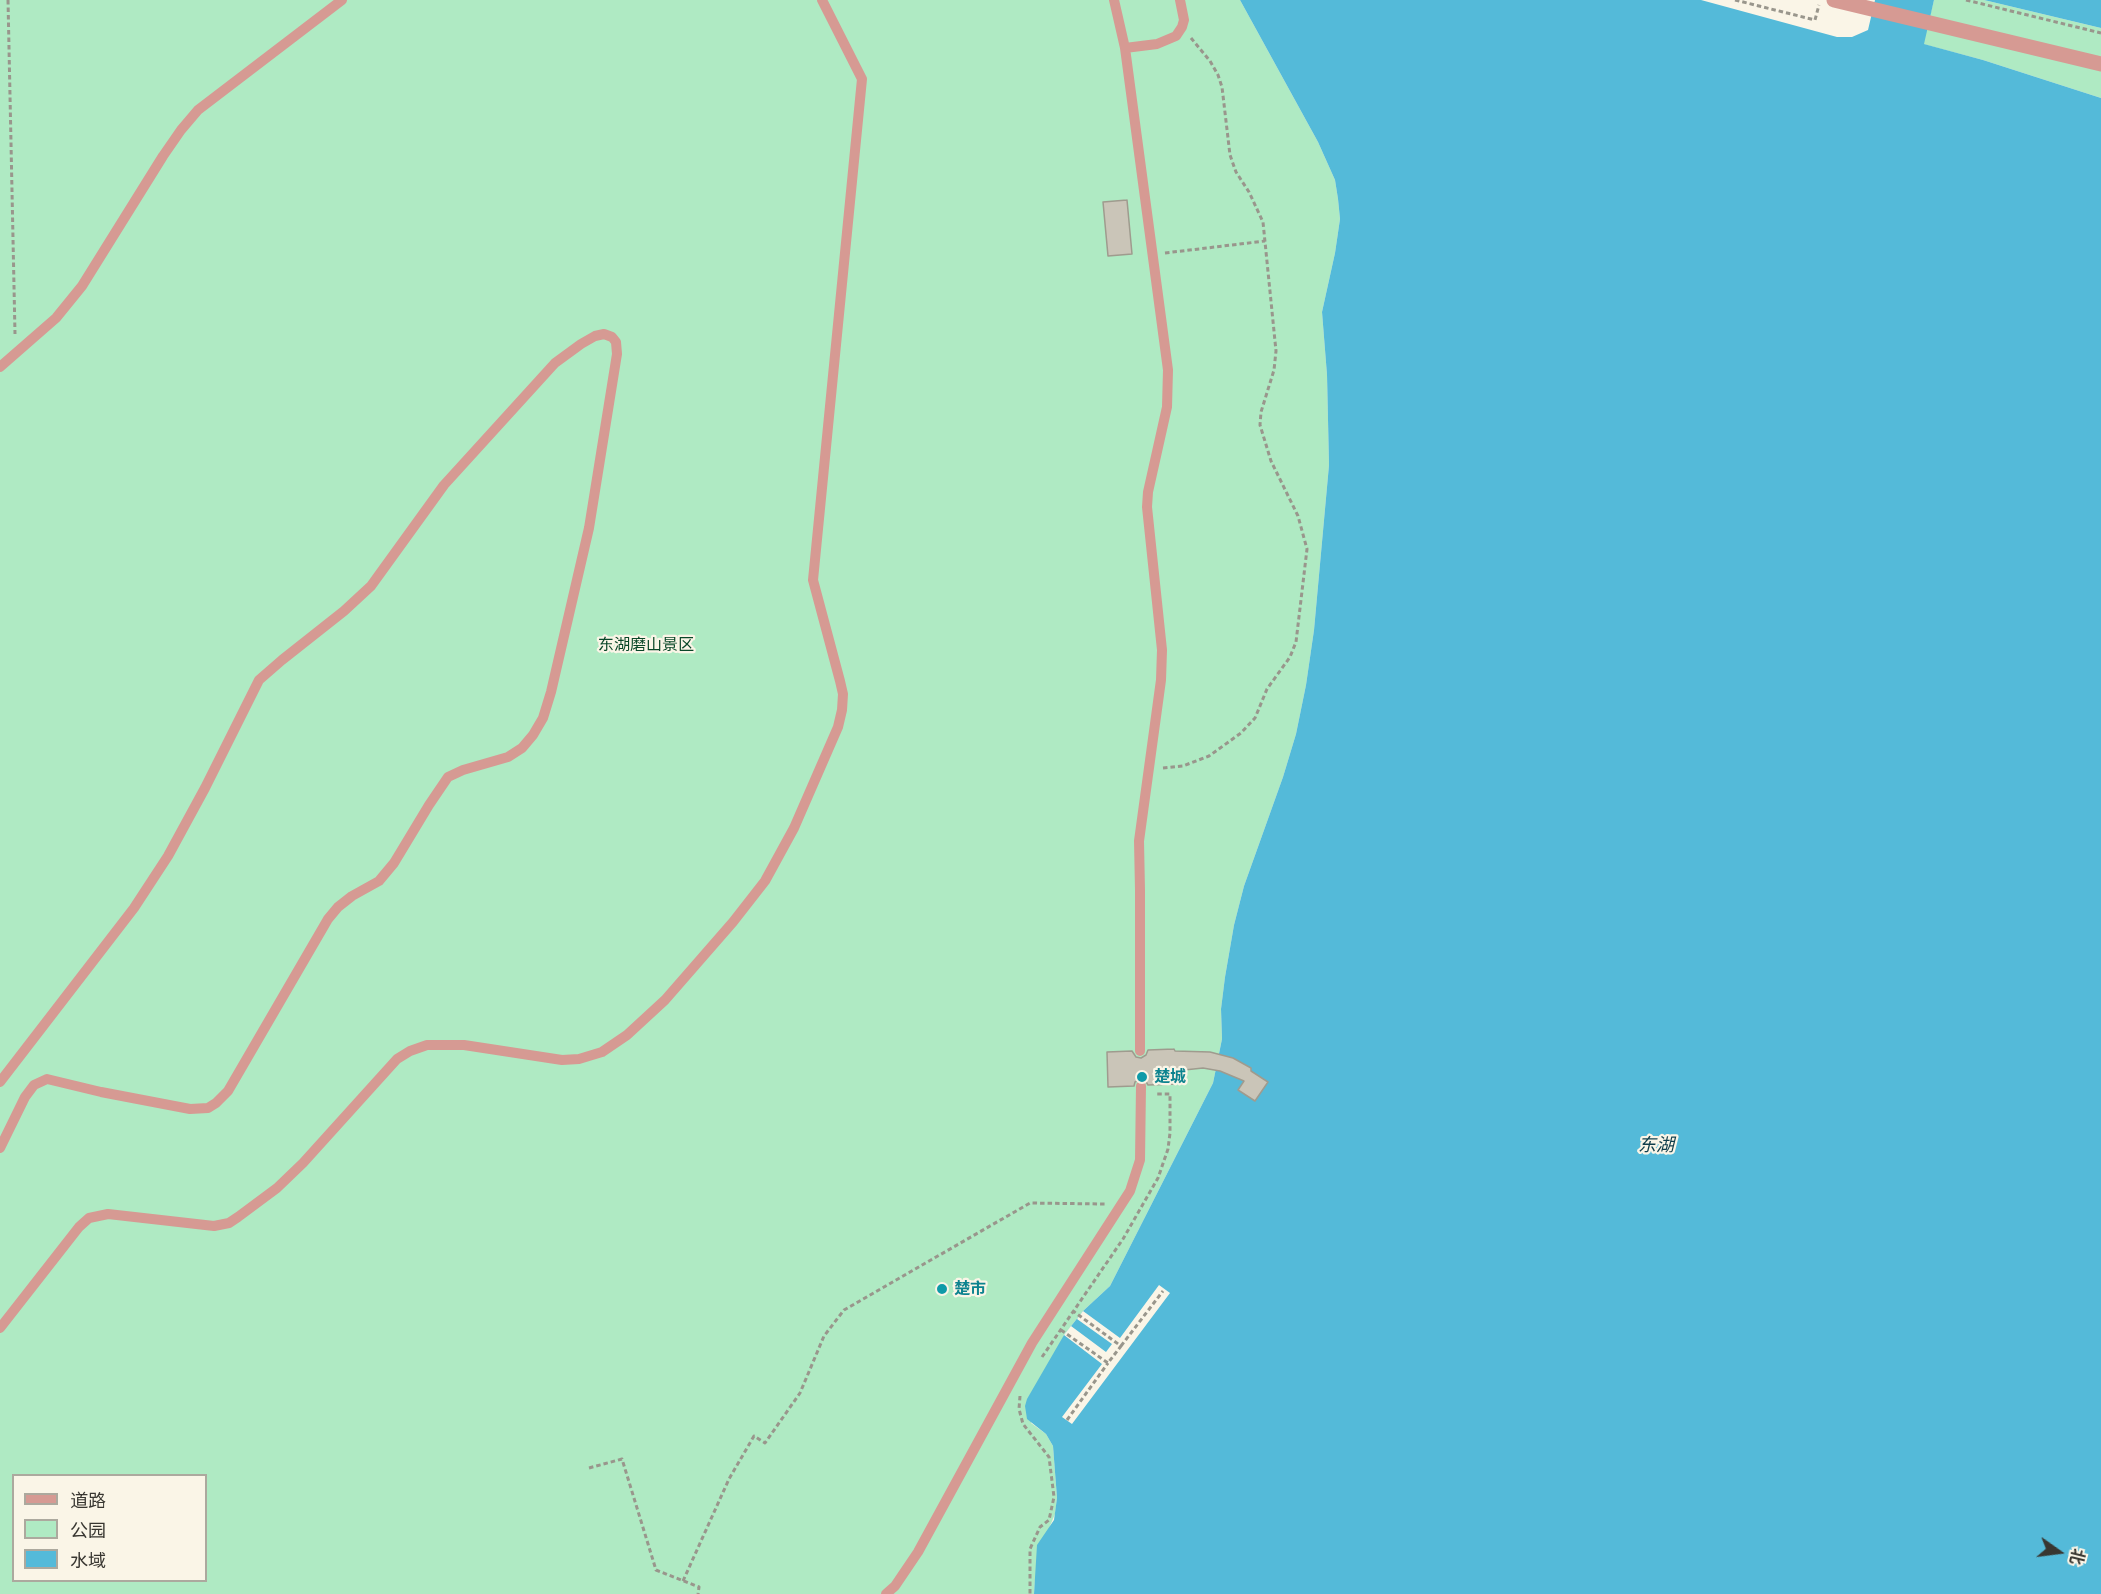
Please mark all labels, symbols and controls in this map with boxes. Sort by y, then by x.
park label: 东湖磨山景区 [598,635,694,655]
place label: 楚城 [1154,1067,1186,1087]
marker: 楚城 [1135,1070,1149,1084]
water label: 东湖 [1638,1135,1674,1157]
place label: 楚市 [954,1279,986,1299]
marker: 楚市 [935,1282,949,1296]
legend [12,1474,207,1582]
text: 道路 [70,1490,106,1512]
text: 公园 [70,1520,106,1542]
north arrow [2029,1522,2089,1582]
text: 北 [2066,1546,2088,1567]
text: 水域 [70,1550,106,1572]

